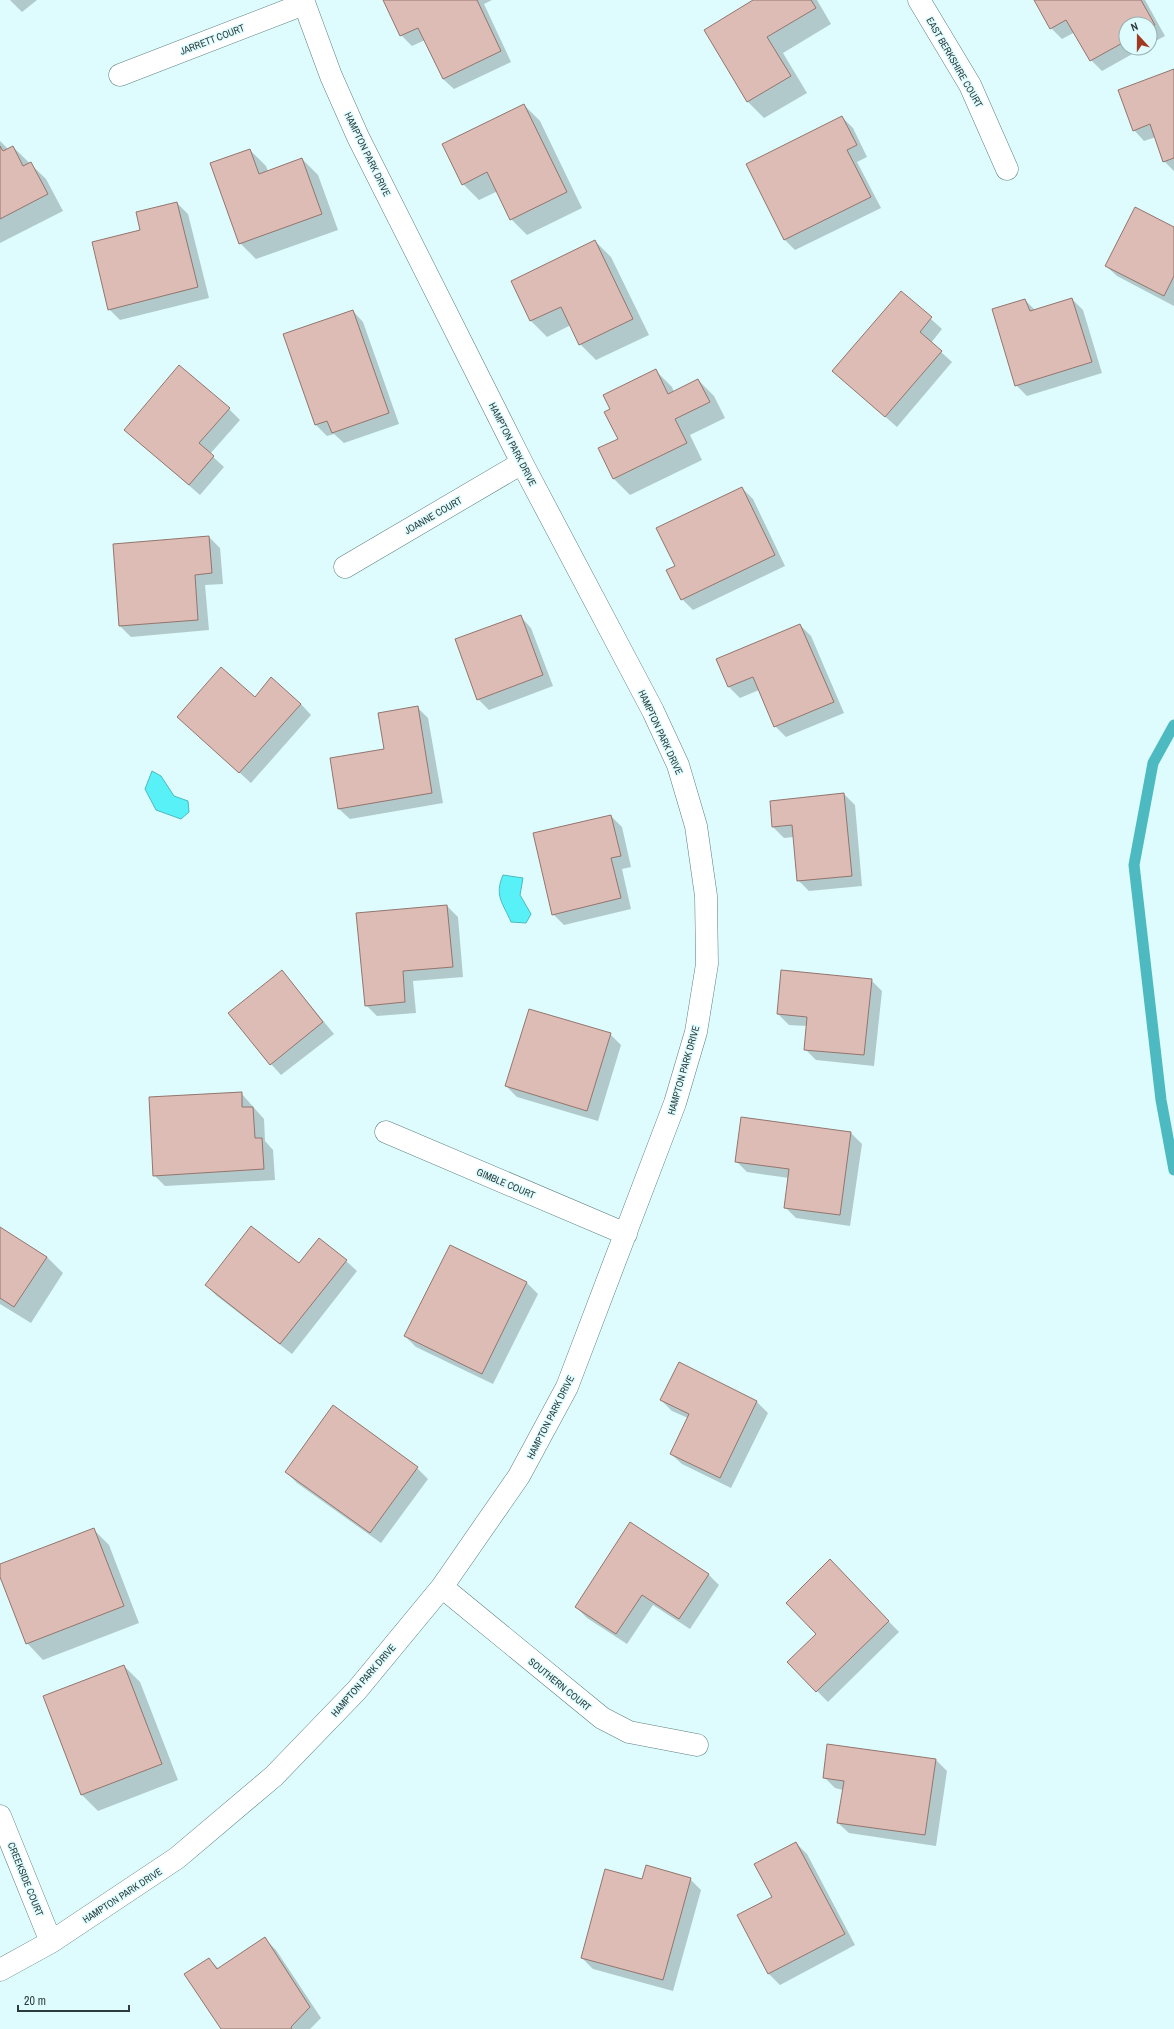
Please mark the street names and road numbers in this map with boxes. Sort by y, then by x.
street label: EAST BERKSHIRE COURT [923,15,986,110]
street label: JARRETT COURT [178,21,246,58]
street label: HAMPTON PARK DRIVE [341,110,394,199]
street label: HAMPTON PARK DRIVE [486,400,539,488]
street label: JOANNE COURT [402,494,464,537]
street label: HAMPTON PARK DRIVE [635,688,686,777]
street label: HAMPTON PARK DRIVE [665,1024,702,1116]
street label: GIMBLE COURT [475,1165,537,1202]
street label: HAMPTON PARK DRIVE [524,1373,577,1461]
street label: HAMPTON PARK DRIVE [328,1641,399,1719]
street label: SOUTHERN COURT [526,1655,594,1714]
street label: CREEKSIDE COURT [5,1840,46,1918]
street label: HAMPTON PARK DRIVE [80,1865,164,1926]

